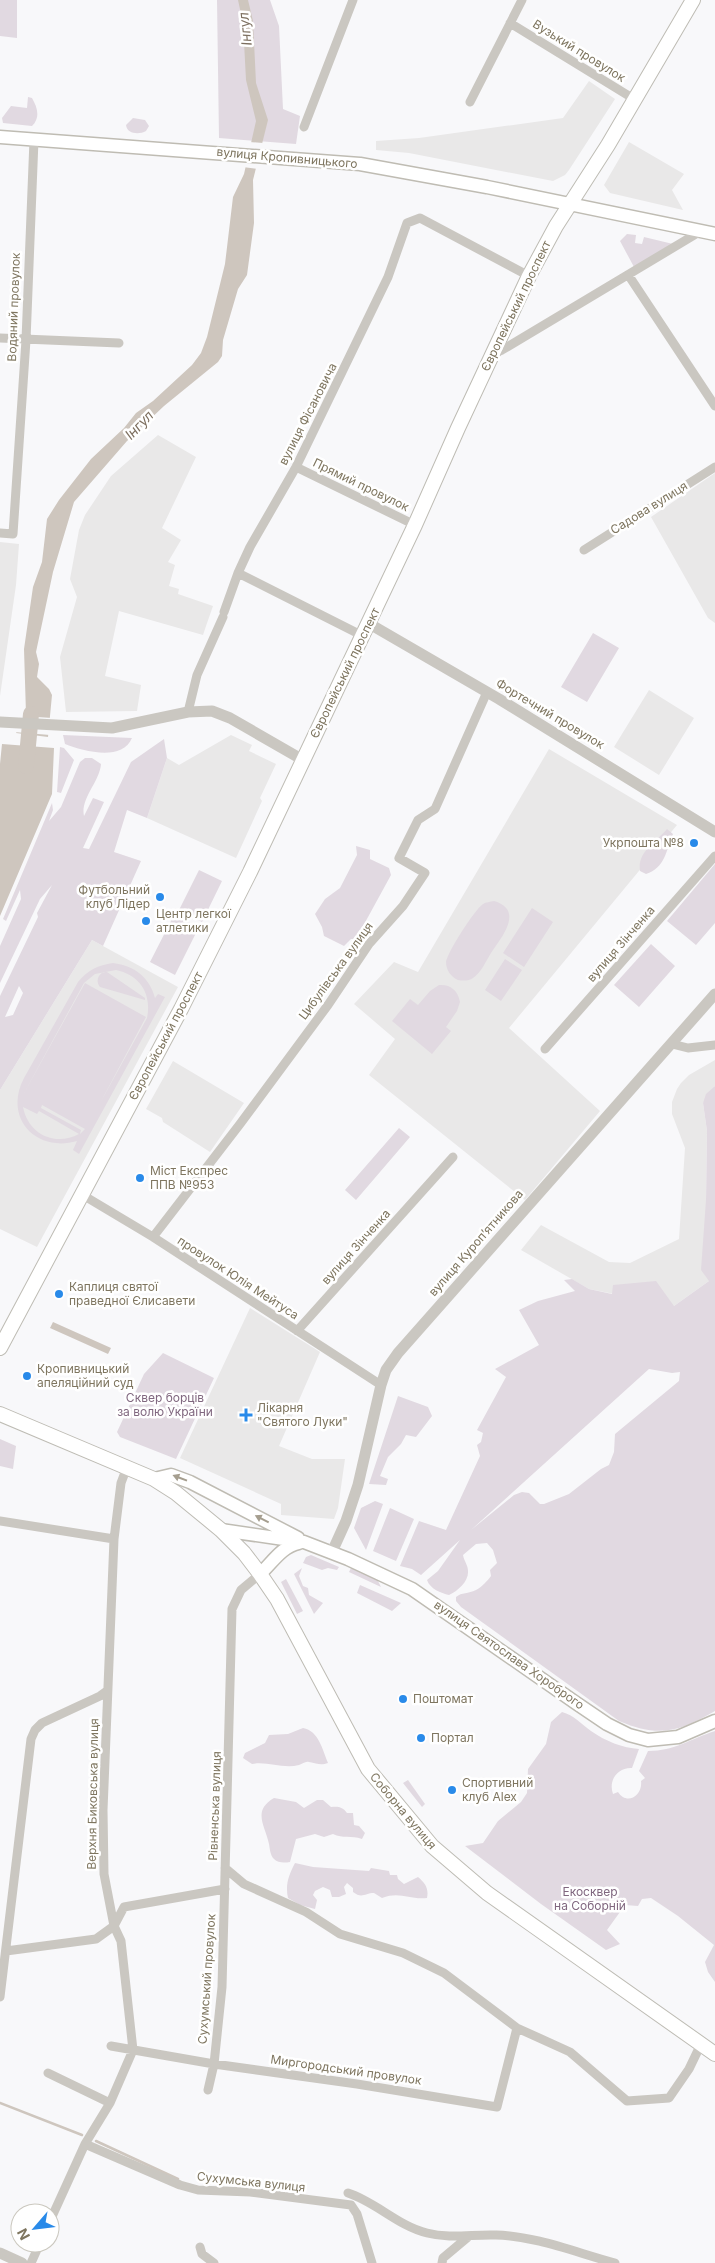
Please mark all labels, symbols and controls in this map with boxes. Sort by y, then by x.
water label: Інгул [234,11,255,47]
street label: Вузький провулок [530,16,629,85]
street label: вулиця Кропивницького [216,144,358,171]
street label: Європейський проспект [477,238,554,374]
street label: Водяний провулок [4,252,23,362]
street label: вулиця Фісановича [275,360,340,467]
water label: Інгул [121,407,156,443]
street label: Прямий провулок [311,455,412,515]
street label: Садова вулиця [607,478,690,537]
street label: Європейський проспект [306,605,383,741]
street label: Фортечний провулок [493,675,608,752]
place label: Укрпошта №8 [603,835,684,850]
marker: Укрпошта №8 [688,837,700,849]
place label: Футбольний клуб Лідер [78,882,150,911]
marker: Футбольний клуб Лідер [154,891,166,903]
street label: вулиця Зінченка [584,903,658,985]
place label: Центр легкої атлетики [156,906,232,935]
marker: Центр легкої атлетики [140,915,152,927]
street label: Цибулівська вулиця [295,919,376,1022]
street label: Європейський проспект [125,969,206,1103]
place label: Міст Експрес ППВ №953 [150,1163,228,1192]
marker: Міст Експрес ППВ №953 [134,1172,146,1184]
street label: вулиця Куропʼятникова [425,1186,526,1299]
street label: вулиця Зінченка [318,1206,393,1287]
street label: провулок Юлія Мейтуса [175,1233,302,1322]
place label: Каплиця святої праведної Єлисавети [69,1279,195,1308]
marker: Каплиця святої праведної Єлисавети [53,1288,65,1300]
place label: Кропивницький апеляційний суд [37,1361,134,1390]
marker: Кропивницький апеляційний суд [21,1370,33,1382]
park label: Сквер борців за волю України [117,1390,213,1419]
place label: Лікарня "Святого Луки" [257,1400,348,1429]
marker: Лікарня "Святого Луки" [239,1408,253,1422]
one-way arrow [173,1474,187,1482]
one-way arrow [254,1515,269,1523]
street label: вулиця Святослава Хороброго [431,1597,587,1712]
place label: Поштомат [413,1691,474,1706]
marker: Поштомат [397,1693,409,1705]
street label: Верхня Биковська вулиця [84,1718,101,1870]
place label: Портал [431,1730,474,1745]
marker: Портал [415,1732,427,1744]
street label: Рівненська вулиця [205,1751,224,1861]
street label: Соборна вулиця [367,1769,440,1852]
place label: Спортивний клуб Alex [462,1775,533,1804]
marker: Спортивний клуб Alex [446,1784,458,1796]
park label: Екосквер на Соборній [554,1884,626,1913]
street label: Сухумський провулок [194,1913,219,2045]
street label: Миргородський провулок [270,2051,423,2088]
street label: Сухумська вулиця [196,2168,306,2195]
north arrow [10,2203,60,2253]
text: N [13,2226,33,2243]

